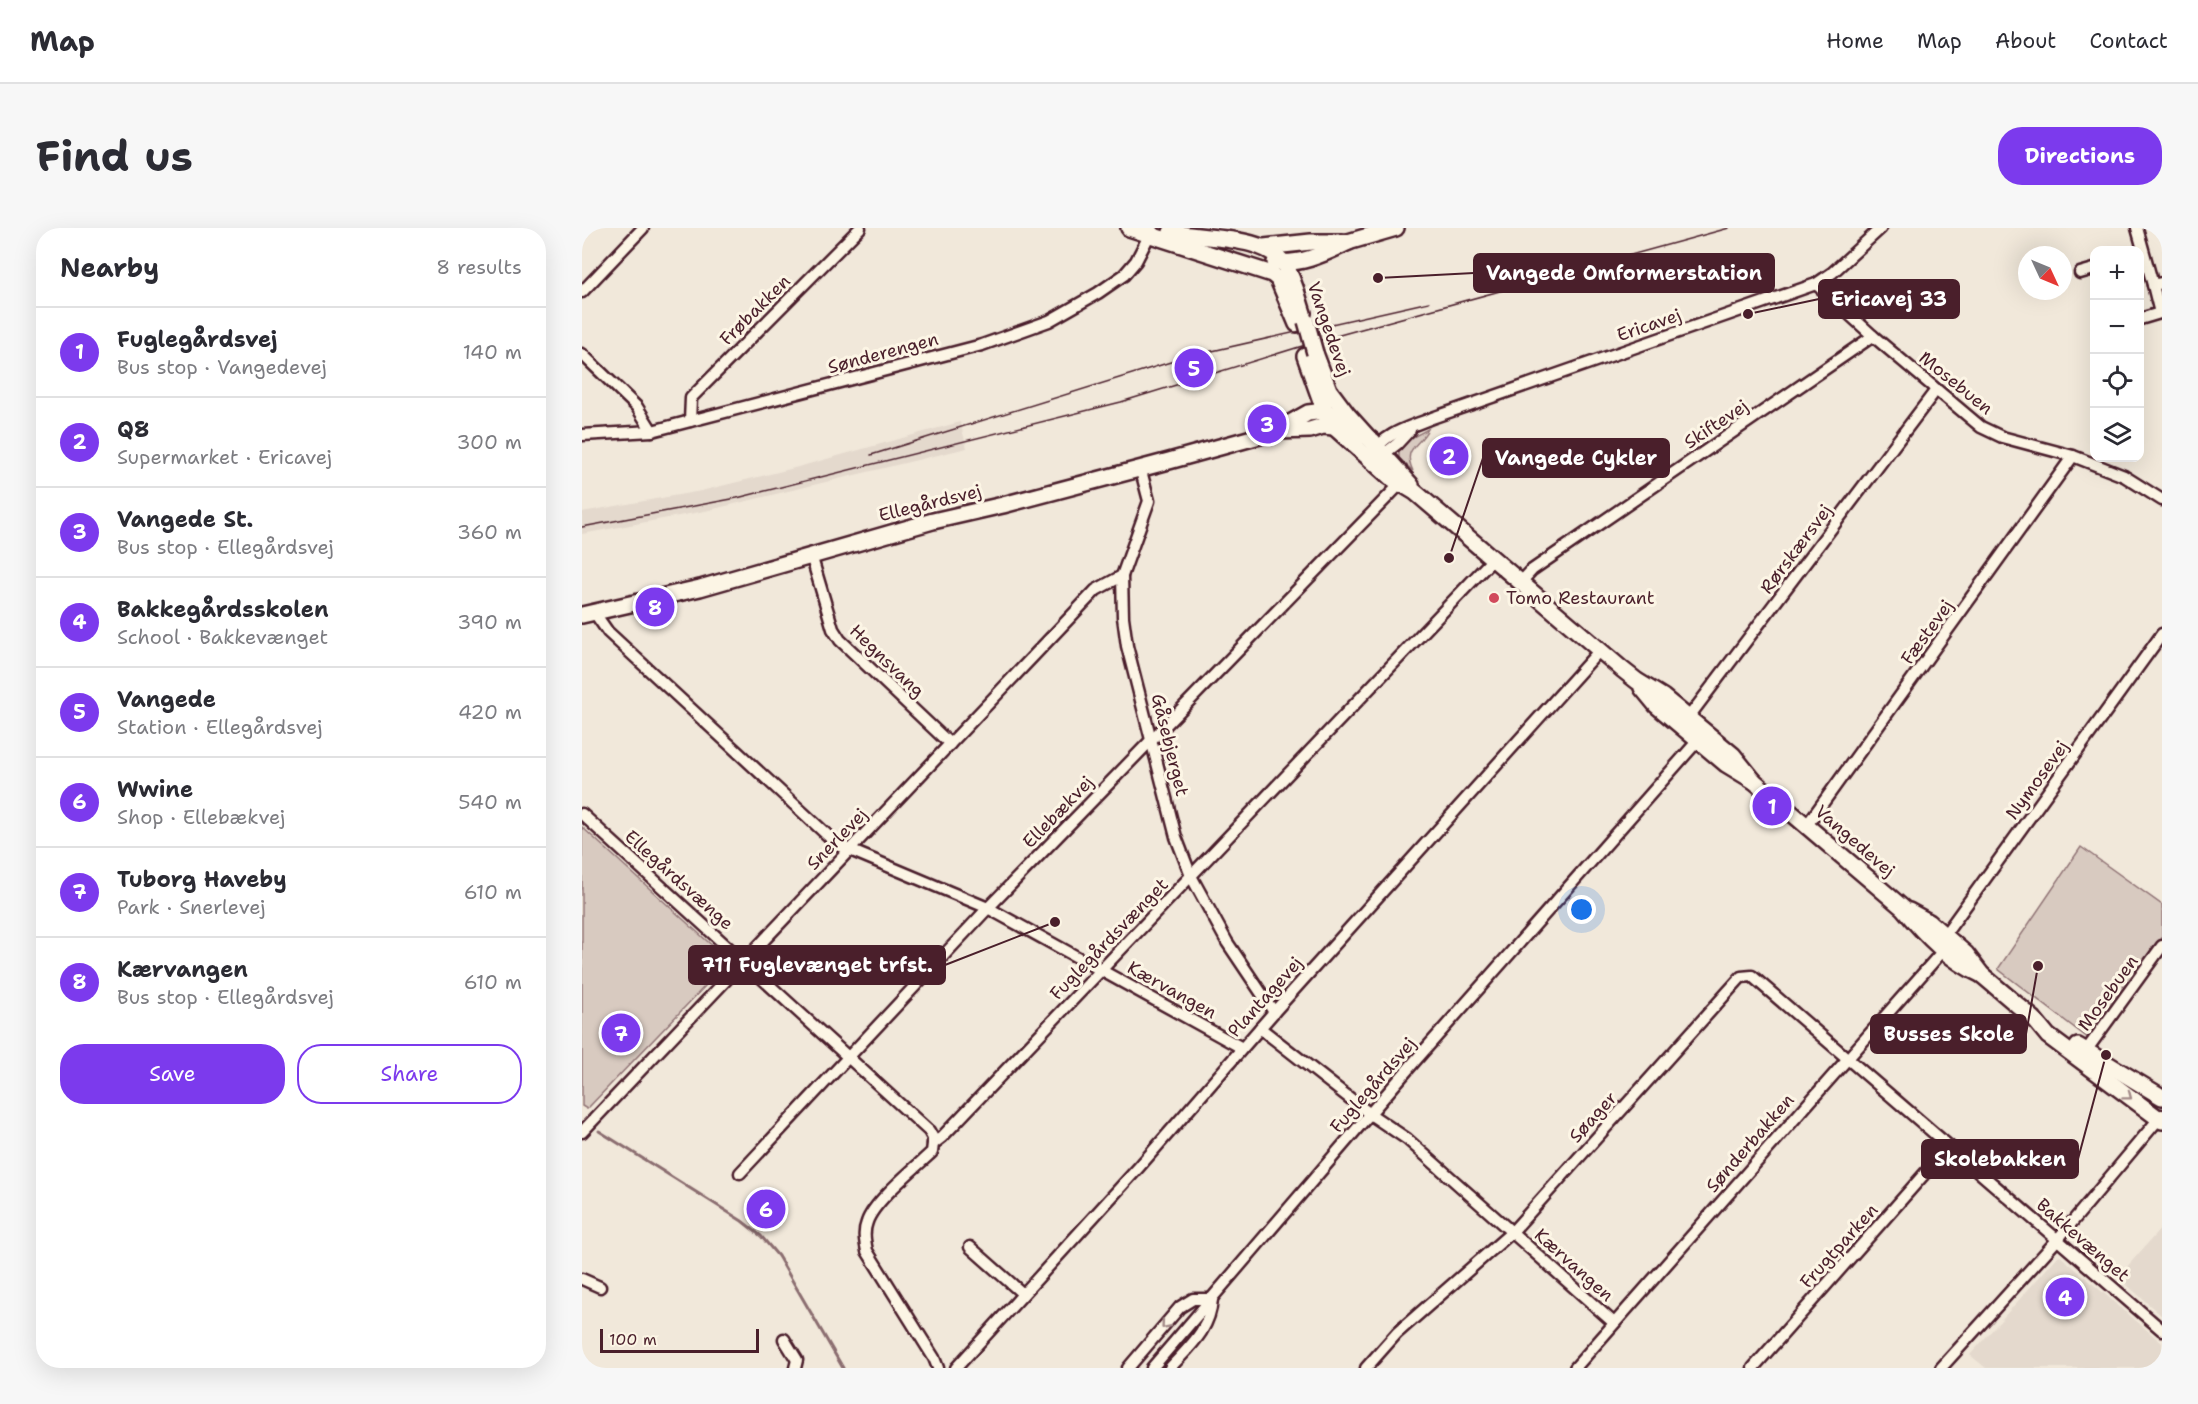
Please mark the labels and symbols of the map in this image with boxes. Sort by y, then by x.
north arrow [2018,246,2072,300]
callout: Vangede Omformerstation [1474,254,1774,292]
text: Vangede Omformerstation [1486,260,1762,286]
street label: Frøbakken [714,269,796,351]
street label: Vangedevej [1302,278,1356,380]
callout: Ericavej 33 [1819,280,1959,318]
text: Ericavej 33 [1831,286,1947,312]
street label: Ericavej [1614,303,1684,347]
street label: Sønderengen [825,327,941,379]
pin: 5 [1174,346,1214,390]
street label: Mosebuen [1914,346,1998,420]
street label: Skiftevej [1679,394,1753,454]
pin: 3 [1248,402,1286,446]
pin: 2 [1430,434,1468,478]
callout: Vangede Cykler [1483,439,1669,477]
text: Vangede Cykler [1495,445,1658,471]
street label: Ellegårdsvej [876,479,984,527]
street label: Rørskærsvej [1755,499,1837,599]
pin: 8 [636,584,674,629]
place label: Tomo Restaurant [1506,586,1655,610]
marker: Tomo Restaurant [1487,591,1501,605]
street label: Fæstevej [1895,595,1959,669]
street label: Hegnsvang [844,619,930,703]
street label: Gåsebjerget [1146,691,1194,799]
street label: Nymosevej [2000,735,2074,825]
street label: Ellebækvej [1017,770,1099,854]
pin: 1 [1752,784,1792,828]
street label: Vangedevej [1810,800,1900,882]
street label: Snerlevej [801,803,873,875]
street label: Ellegårdsvænge [620,825,738,935]
street label: Fuglegårdsvænget [1045,873,1173,1005]
your location [1567,895,1596,924]
callout: 711 Fuglevænget trfst. [689,946,945,984]
street label: Mosebuen [2072,950,2144,1036]
street label: Plantagevej [1222,951,1308,1043]
text: 711 Fuglevænget trfst. [701,952,933,978]
street label: Kærvangen [1123,956,1221,1024]
pin: 7 [602,1010,640,1056]
callout: Busses Skole [1871,1015,2026,1053]
text: Busses Skole [1884,1021,2014,1047]
street label: Fuglegårdsvej [1325,1032,1421,1138]
street label: Søager [1564,1086,1622,1148]
one-way arrow [2121,1088,2132,1099]
street label: Sønderbakken [1700,1089,1800,1197]
callout: Skolebakken [1922,1140,2078,1178]
text: Skolebakken [1934,1146,2066,1172]
pin: 6 [746,1186,786,1232]
street label: Bakkevænget [2031,1193,2135,1287]
street label: Frugtparken [1795,1199,1883,1293]
street label: Kærvangen [1529,1223,1619,1307]
pin: 4 [2046,1274,2084,1320]
one-way arrow [1161,1318,1172,1329]
scale bar [600,1326,759,1354]

